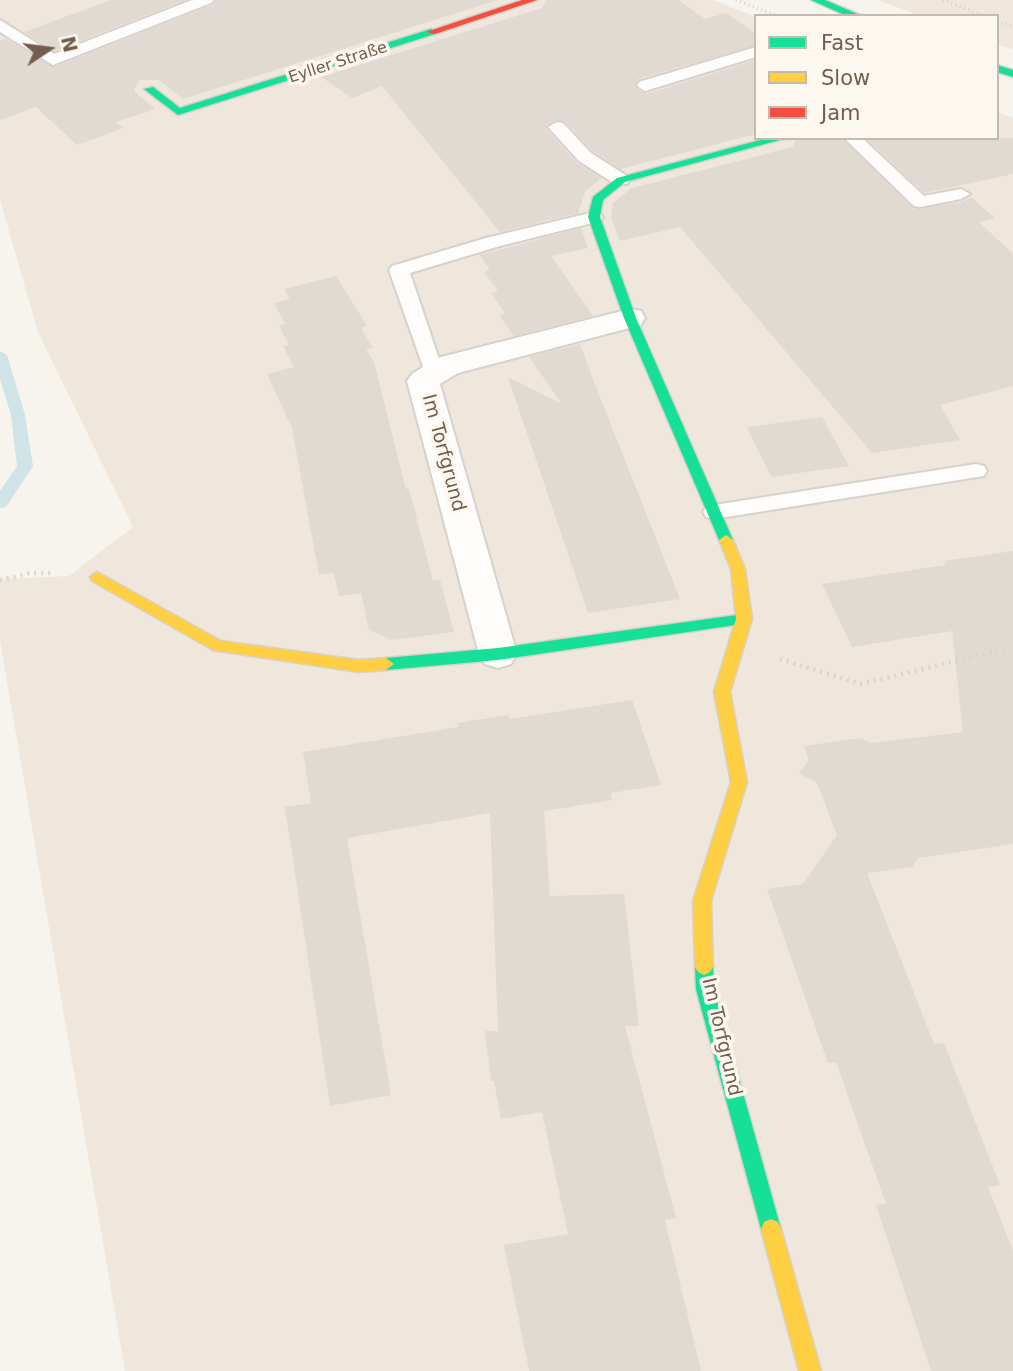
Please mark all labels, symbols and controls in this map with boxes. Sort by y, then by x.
north arrow [14,14,84,84]
legend [754,14,999,140]
text: Fast [821,31,863,55]
text: N [57,34,82,54]
street label: Eyller Straße [286,38,390,88]
text: Slow [821,66,870,90]
text: Jam [821,101,861,125]
street label: Im Torfgrund [416,392,470,514]
street label: Im Torfgrund [696,976,746,1098]

